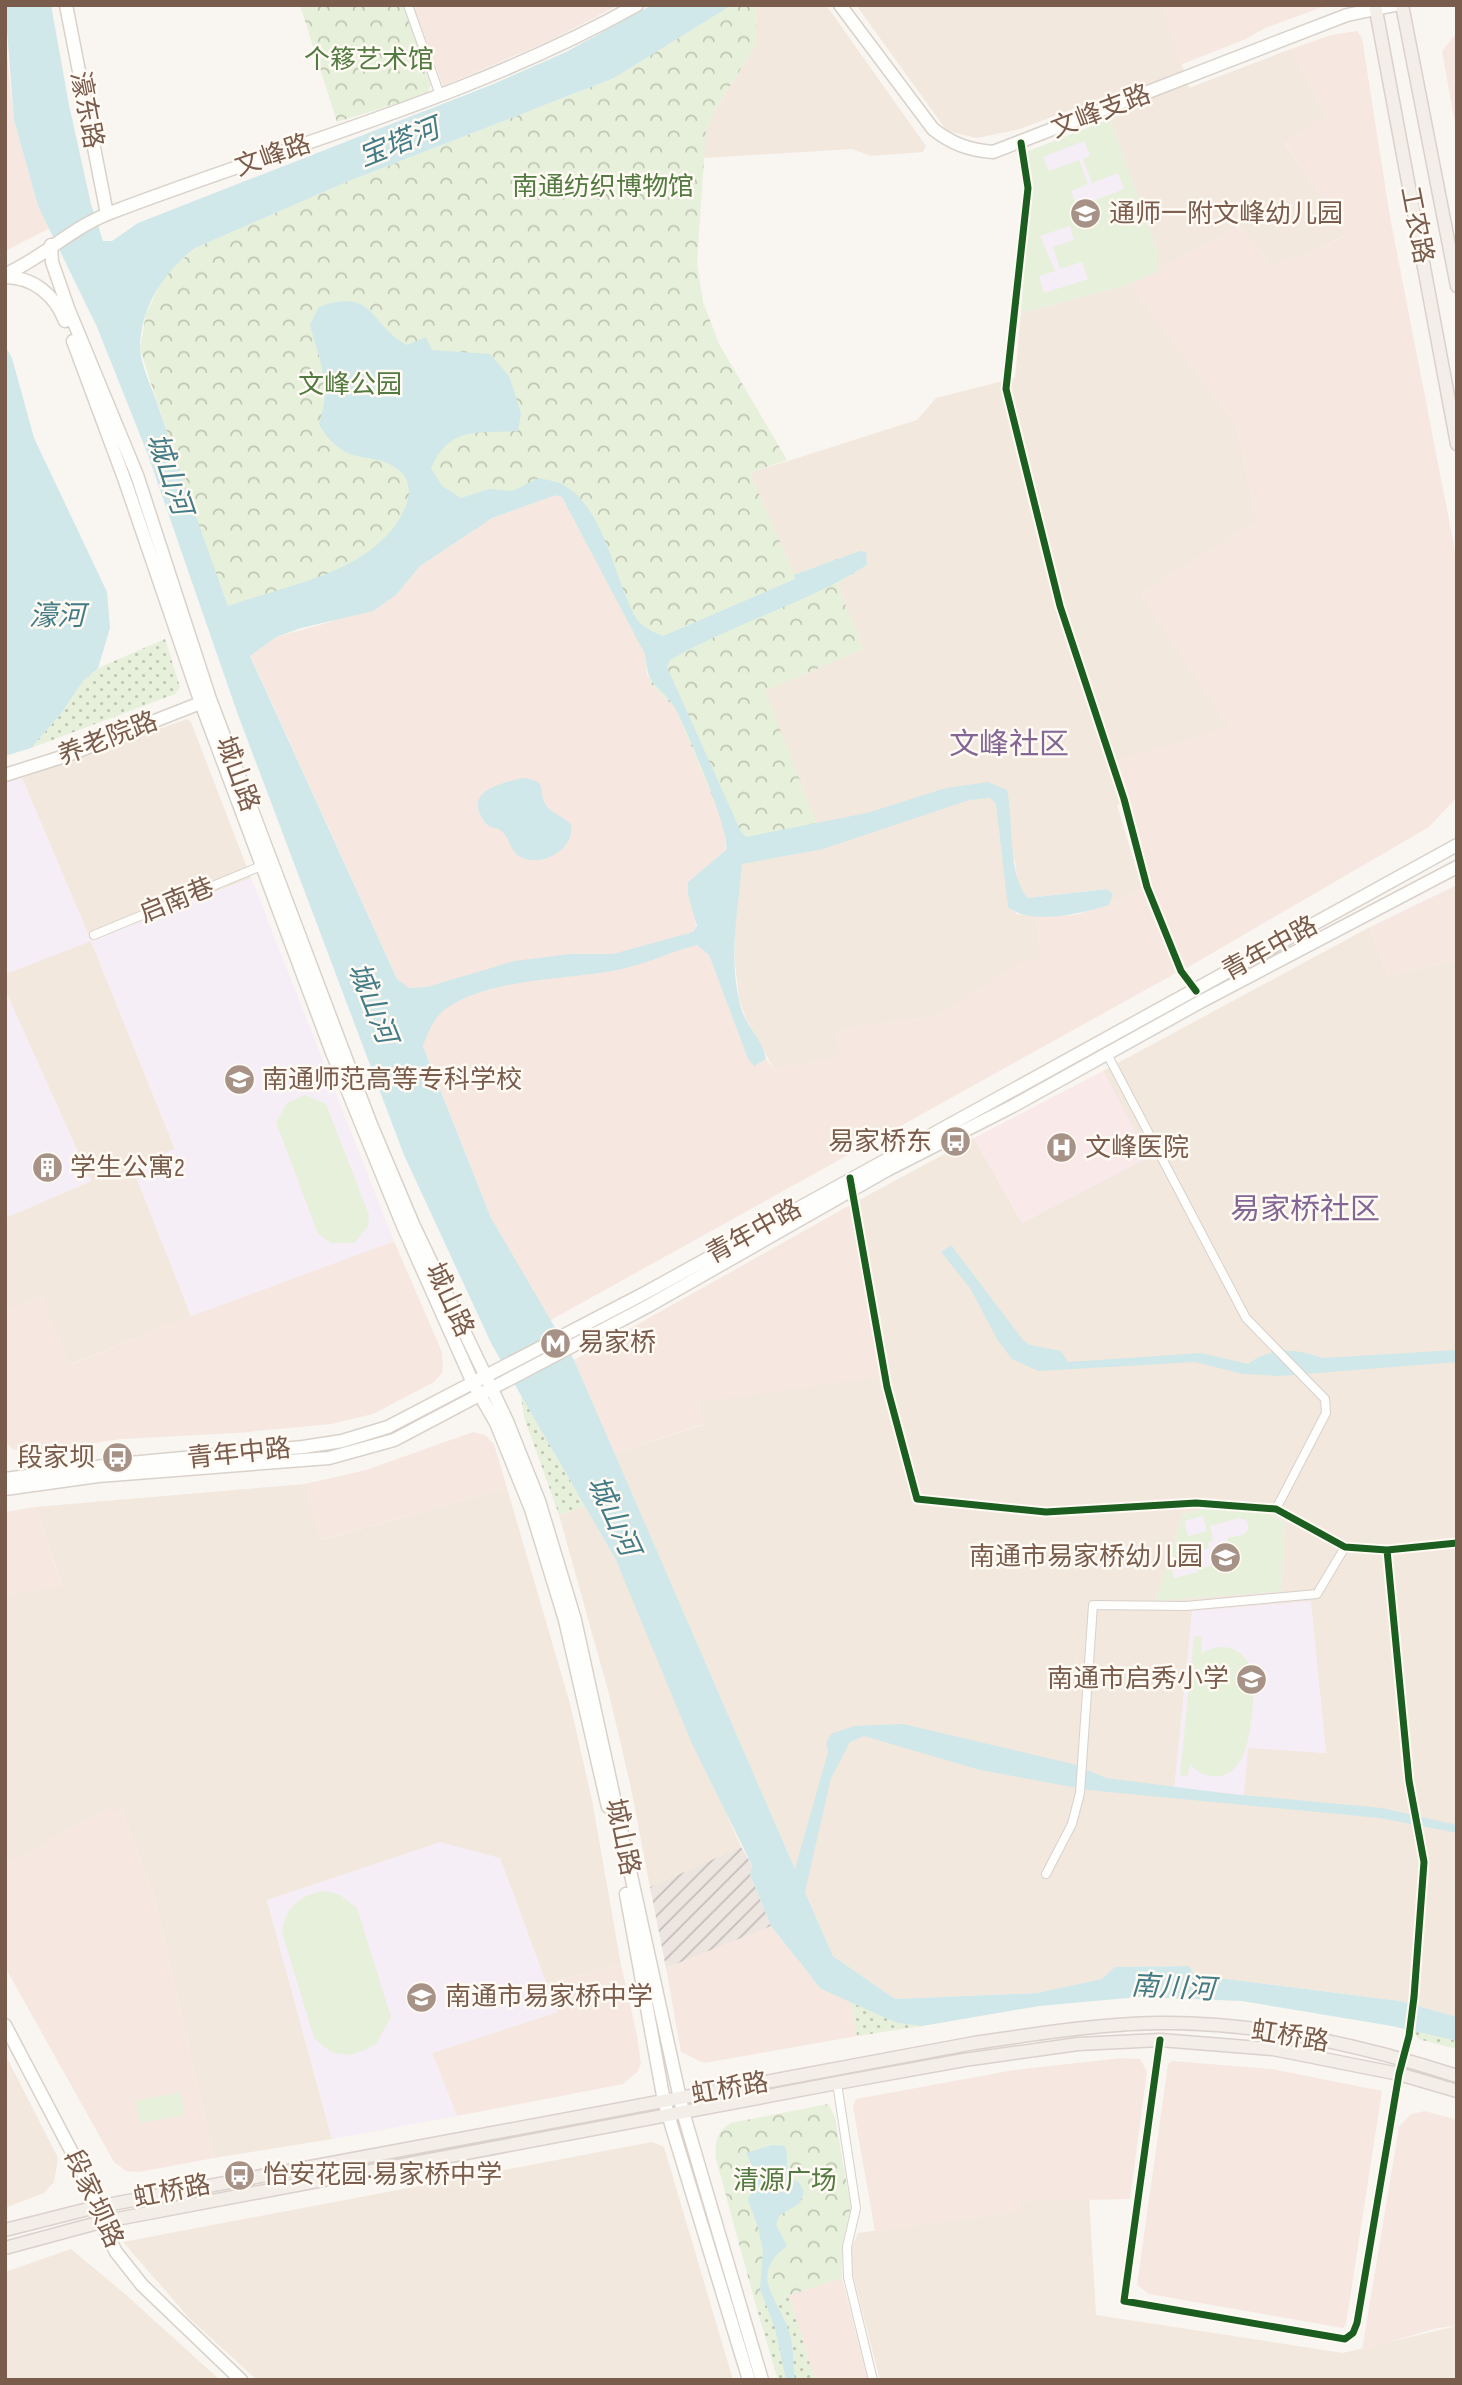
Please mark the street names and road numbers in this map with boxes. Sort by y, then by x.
street label: 濠东路 [63,69,109,151]
street label: 文峰支路 [1047,79,1155,145]
street label: 文峰路 [231,129,315,183]
street label: 工农路 [1393,184,1439,266]
street label: 养老院路 [54,706,162,772]
street label: 城山路 [209,732,265,816]
street label: 启南巷 [135,872,219,930]
street label: 青年中路 [1217,910,1323,988]
street label: 青年中路 [701,1193,807,1271]
street label: 城山路 [418,1258,480,1342]
street label: 青年中路 [186,1433,292,1475]
street label: 城山路 [599,1796,645,1878]
street label: 虹桥路 [1249,2016,1331,2058]
street label: 虹桥路 [689,2067,771,2111]
street label: 段家坝路 [57,2145,129,2253]
street label: 虹桥路 [131,2169,213,2215]

